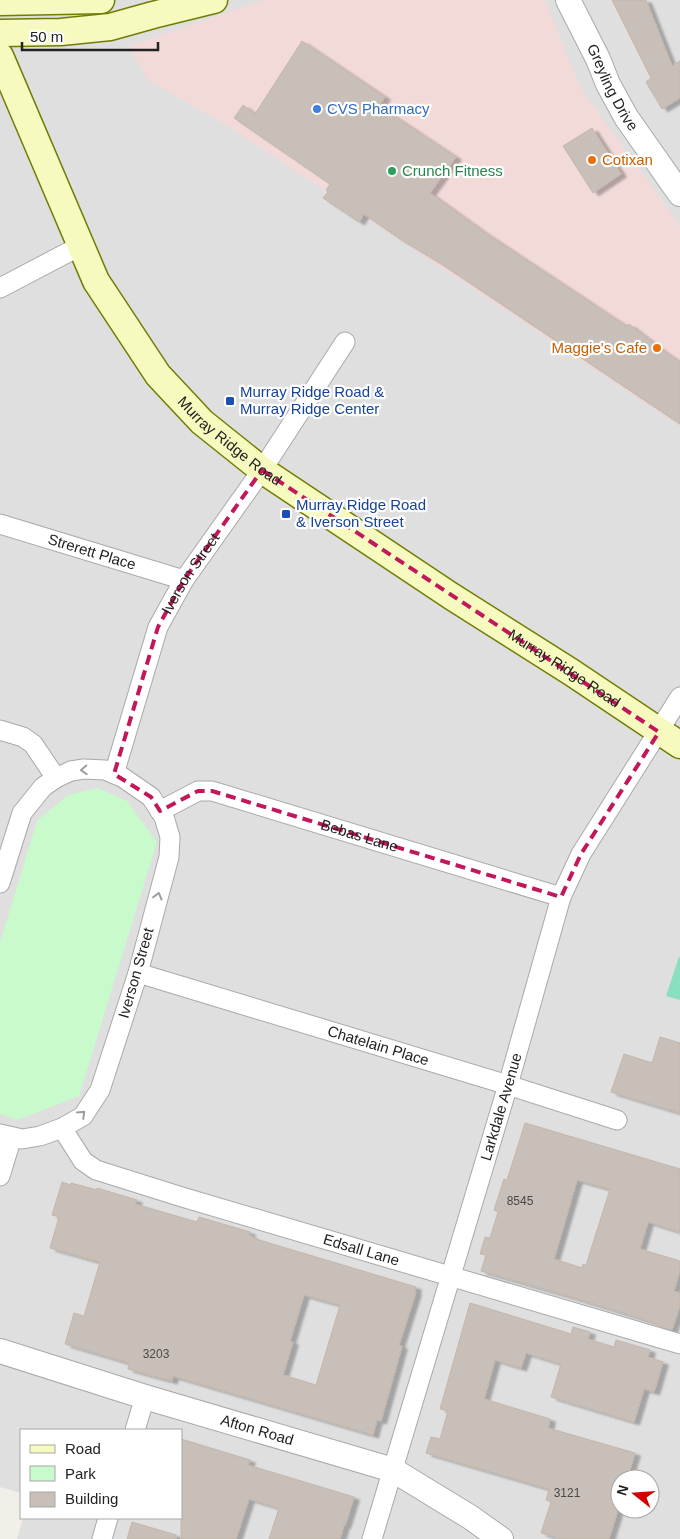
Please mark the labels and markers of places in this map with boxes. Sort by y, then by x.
place label: CVS Pharmacy [327,100,430,117]
marker: CVS Pharmacy [311,103,323,115]
place label: Cotixan [602,151,653,168]
marker: Cotixan [586,154,598,166]
place label: Crunch Fitness [402,162,503,179]
marker: Crunch Fitness [386,165,398,177]
place label: Maggie's Cafe [552,339,647,356]
marker: Maggie's Cafe [651,342,663,354]
place label: Murray Ridge Road & Murray Ridge Center [240,383,384,417]
marker: Murray Ridge Road & Murray Ridge Center [224,395,236,407]
place label: Murray Ridge Road & Iverson Street [296,496,426,530]
marker: Murray Ridge Road & Iverson Street [280,508,292,520]

